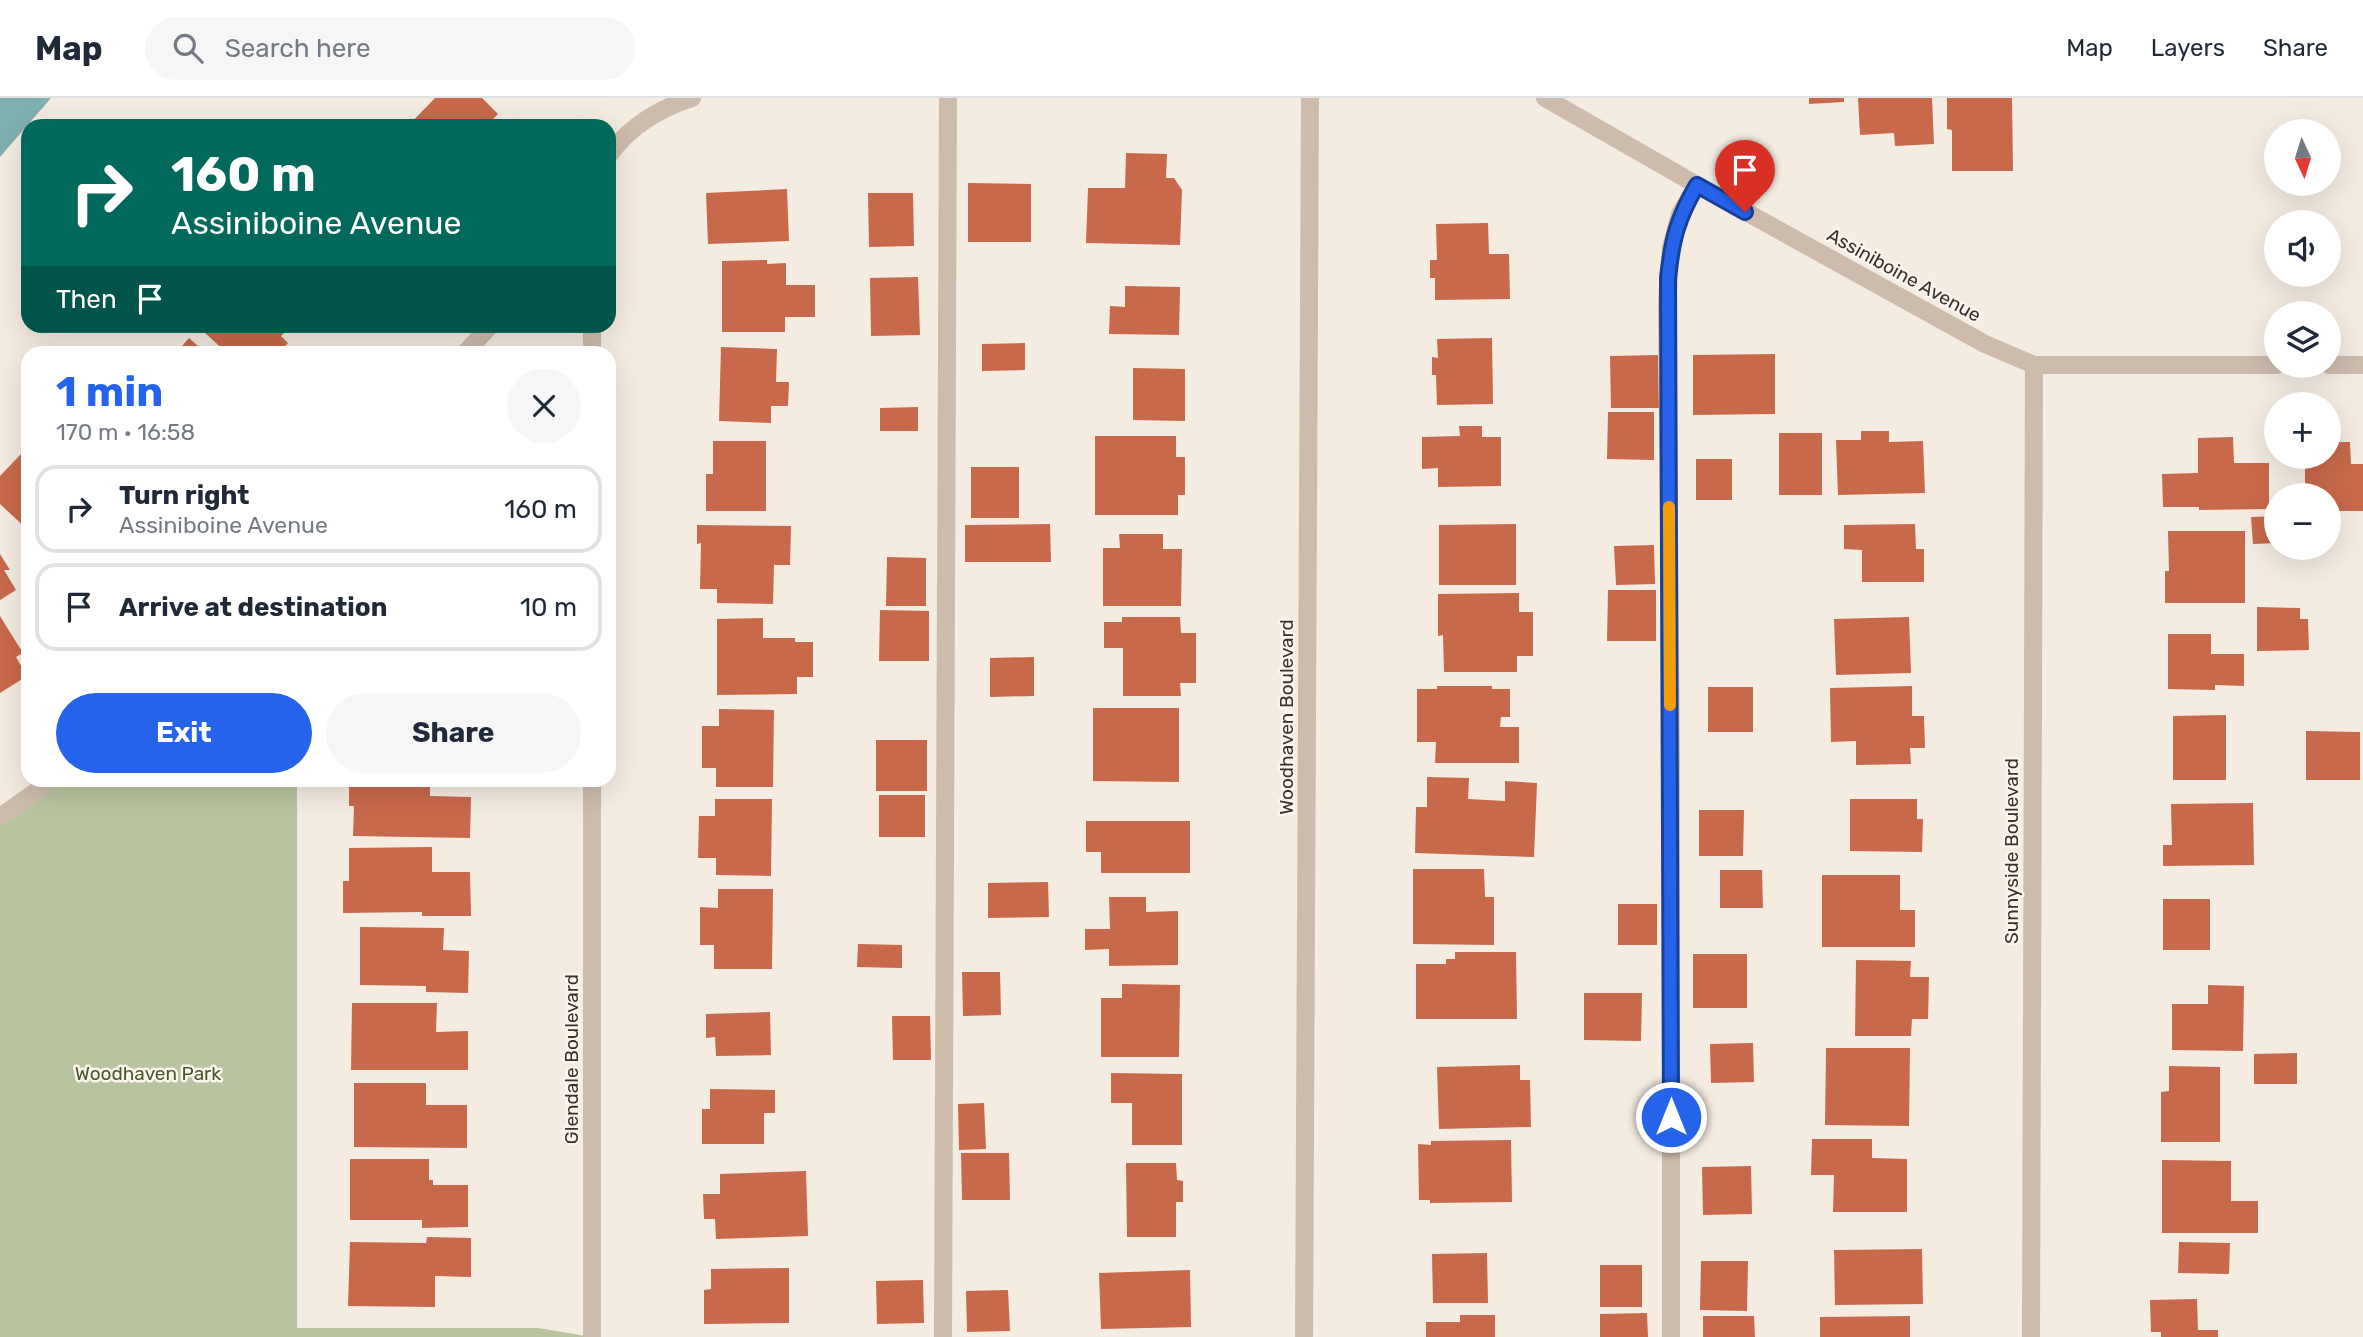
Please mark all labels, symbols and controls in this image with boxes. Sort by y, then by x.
search box [145,17,635,80]
text: Map [35,29,103,68]
icon: search [169,29,207,67]
text: Search here [225,33,370,64]
text: Map [2066,34,2113,62]
text: Layers [2151,34,2225,62]
text: Share [2263,34,2328,62]
north arrow [2264,119,2342,196]
map controls [2264,119,2341,560]
pin [1715,140,1775,212]
text: 160 m [171,145,316,203]
icon: right [56,147,147,238]
icon: arrive [1726,151,1764,189]
text: Assiniboine Avenue [171,204,462,242]
button: sound [2264,210,2341,287]
street label: Assiniboine Avenue [1823,223,1985,327]
icon: arrive [131,280,169,318]
text: Then [56,284,117,315]
button: layers [2264,301,2341,378]
text: 1 min [56,367,163,417]
button: close [507,369,581,443]
button: + [2264,392,2341,469]
text: 170 m · 16:58 [56,418,195,446]
text: Turn right [119,480,249,511]
button: − [2264,483,2341,560]
icon: right [60,490,98,528]
text: 160 m [504,494,577,525]
text: Assiniboine Avenue [119,511,328,539]
icon: arrive [60,588,98,626]
text: Arrive at destination [119,592,387,623]
text: 10 m [520,592,577,623]
street label: Woodhaven Boulevard [1275,619,1298,815]
button: Exit [56,693,312,773]
button: Share [326,693,581,773]
street label: Sunnyside Boulevard [2000,758,2023,944]
street label: Glendale Boulevard [560,974,583,1144]
park label: Woodhaven Park [75,1062,221,1085]
position arrow [1634,1080,1708,1154]

